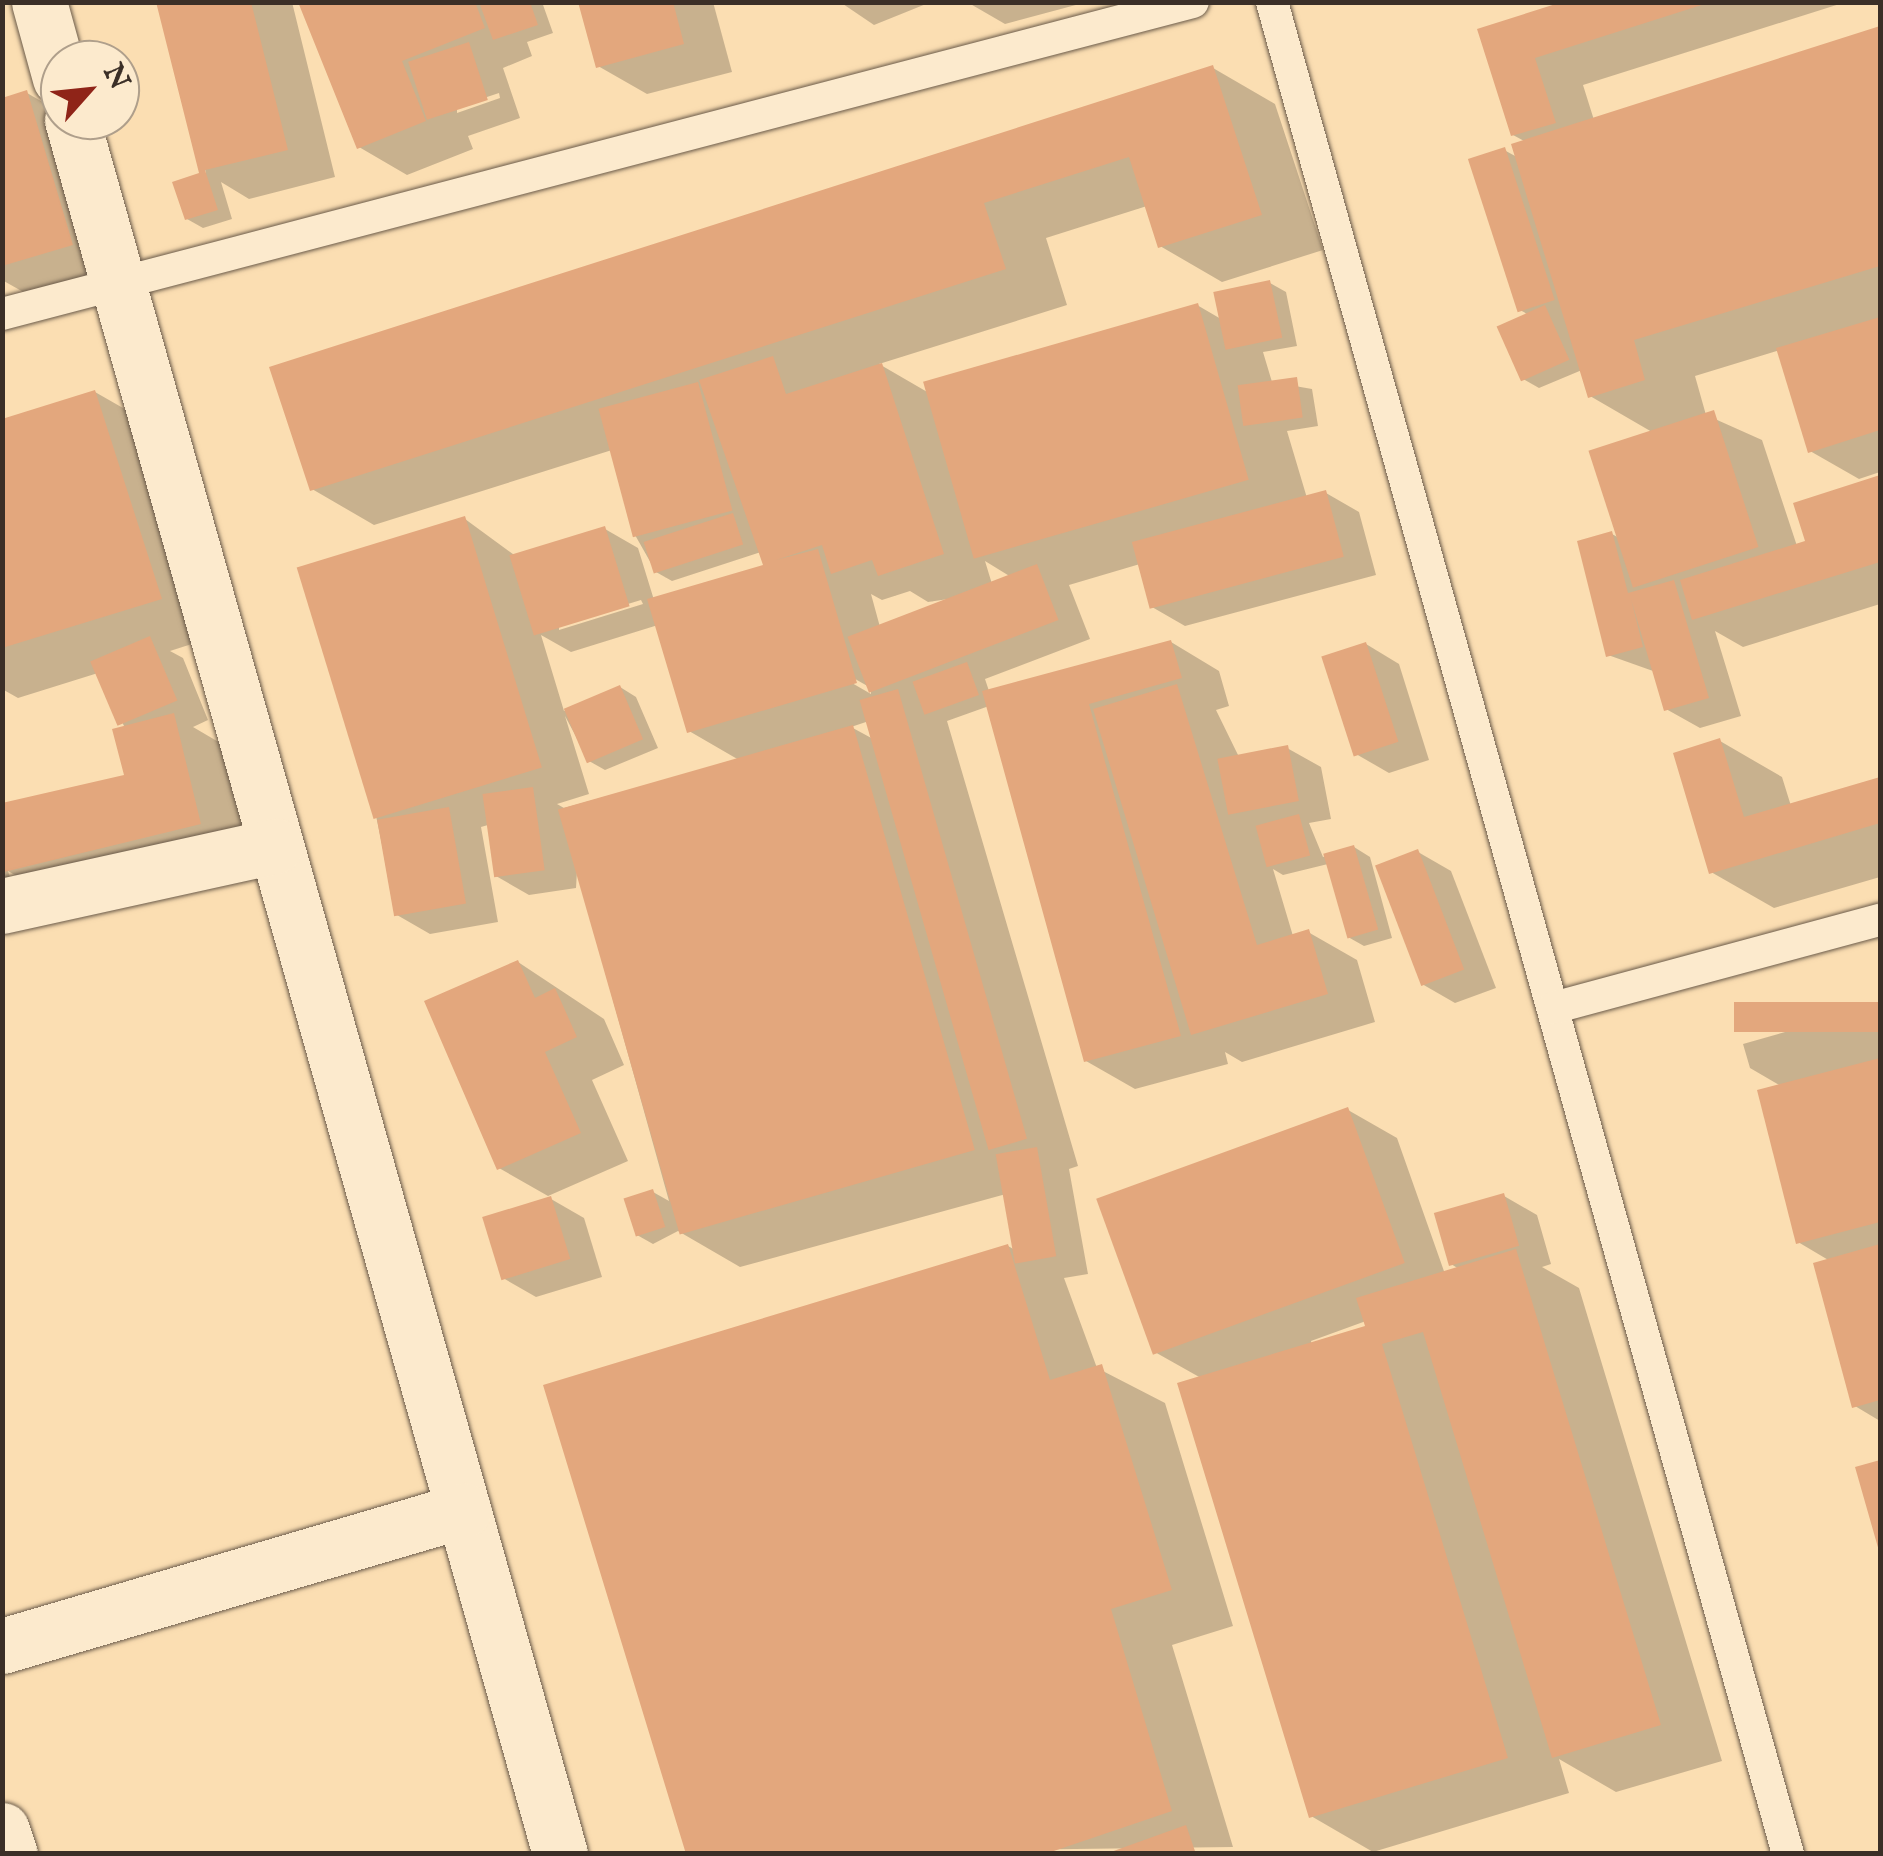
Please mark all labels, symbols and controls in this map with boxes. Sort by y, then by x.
north arrow [40,40,140,140]
text: N [94,58,136,96]

